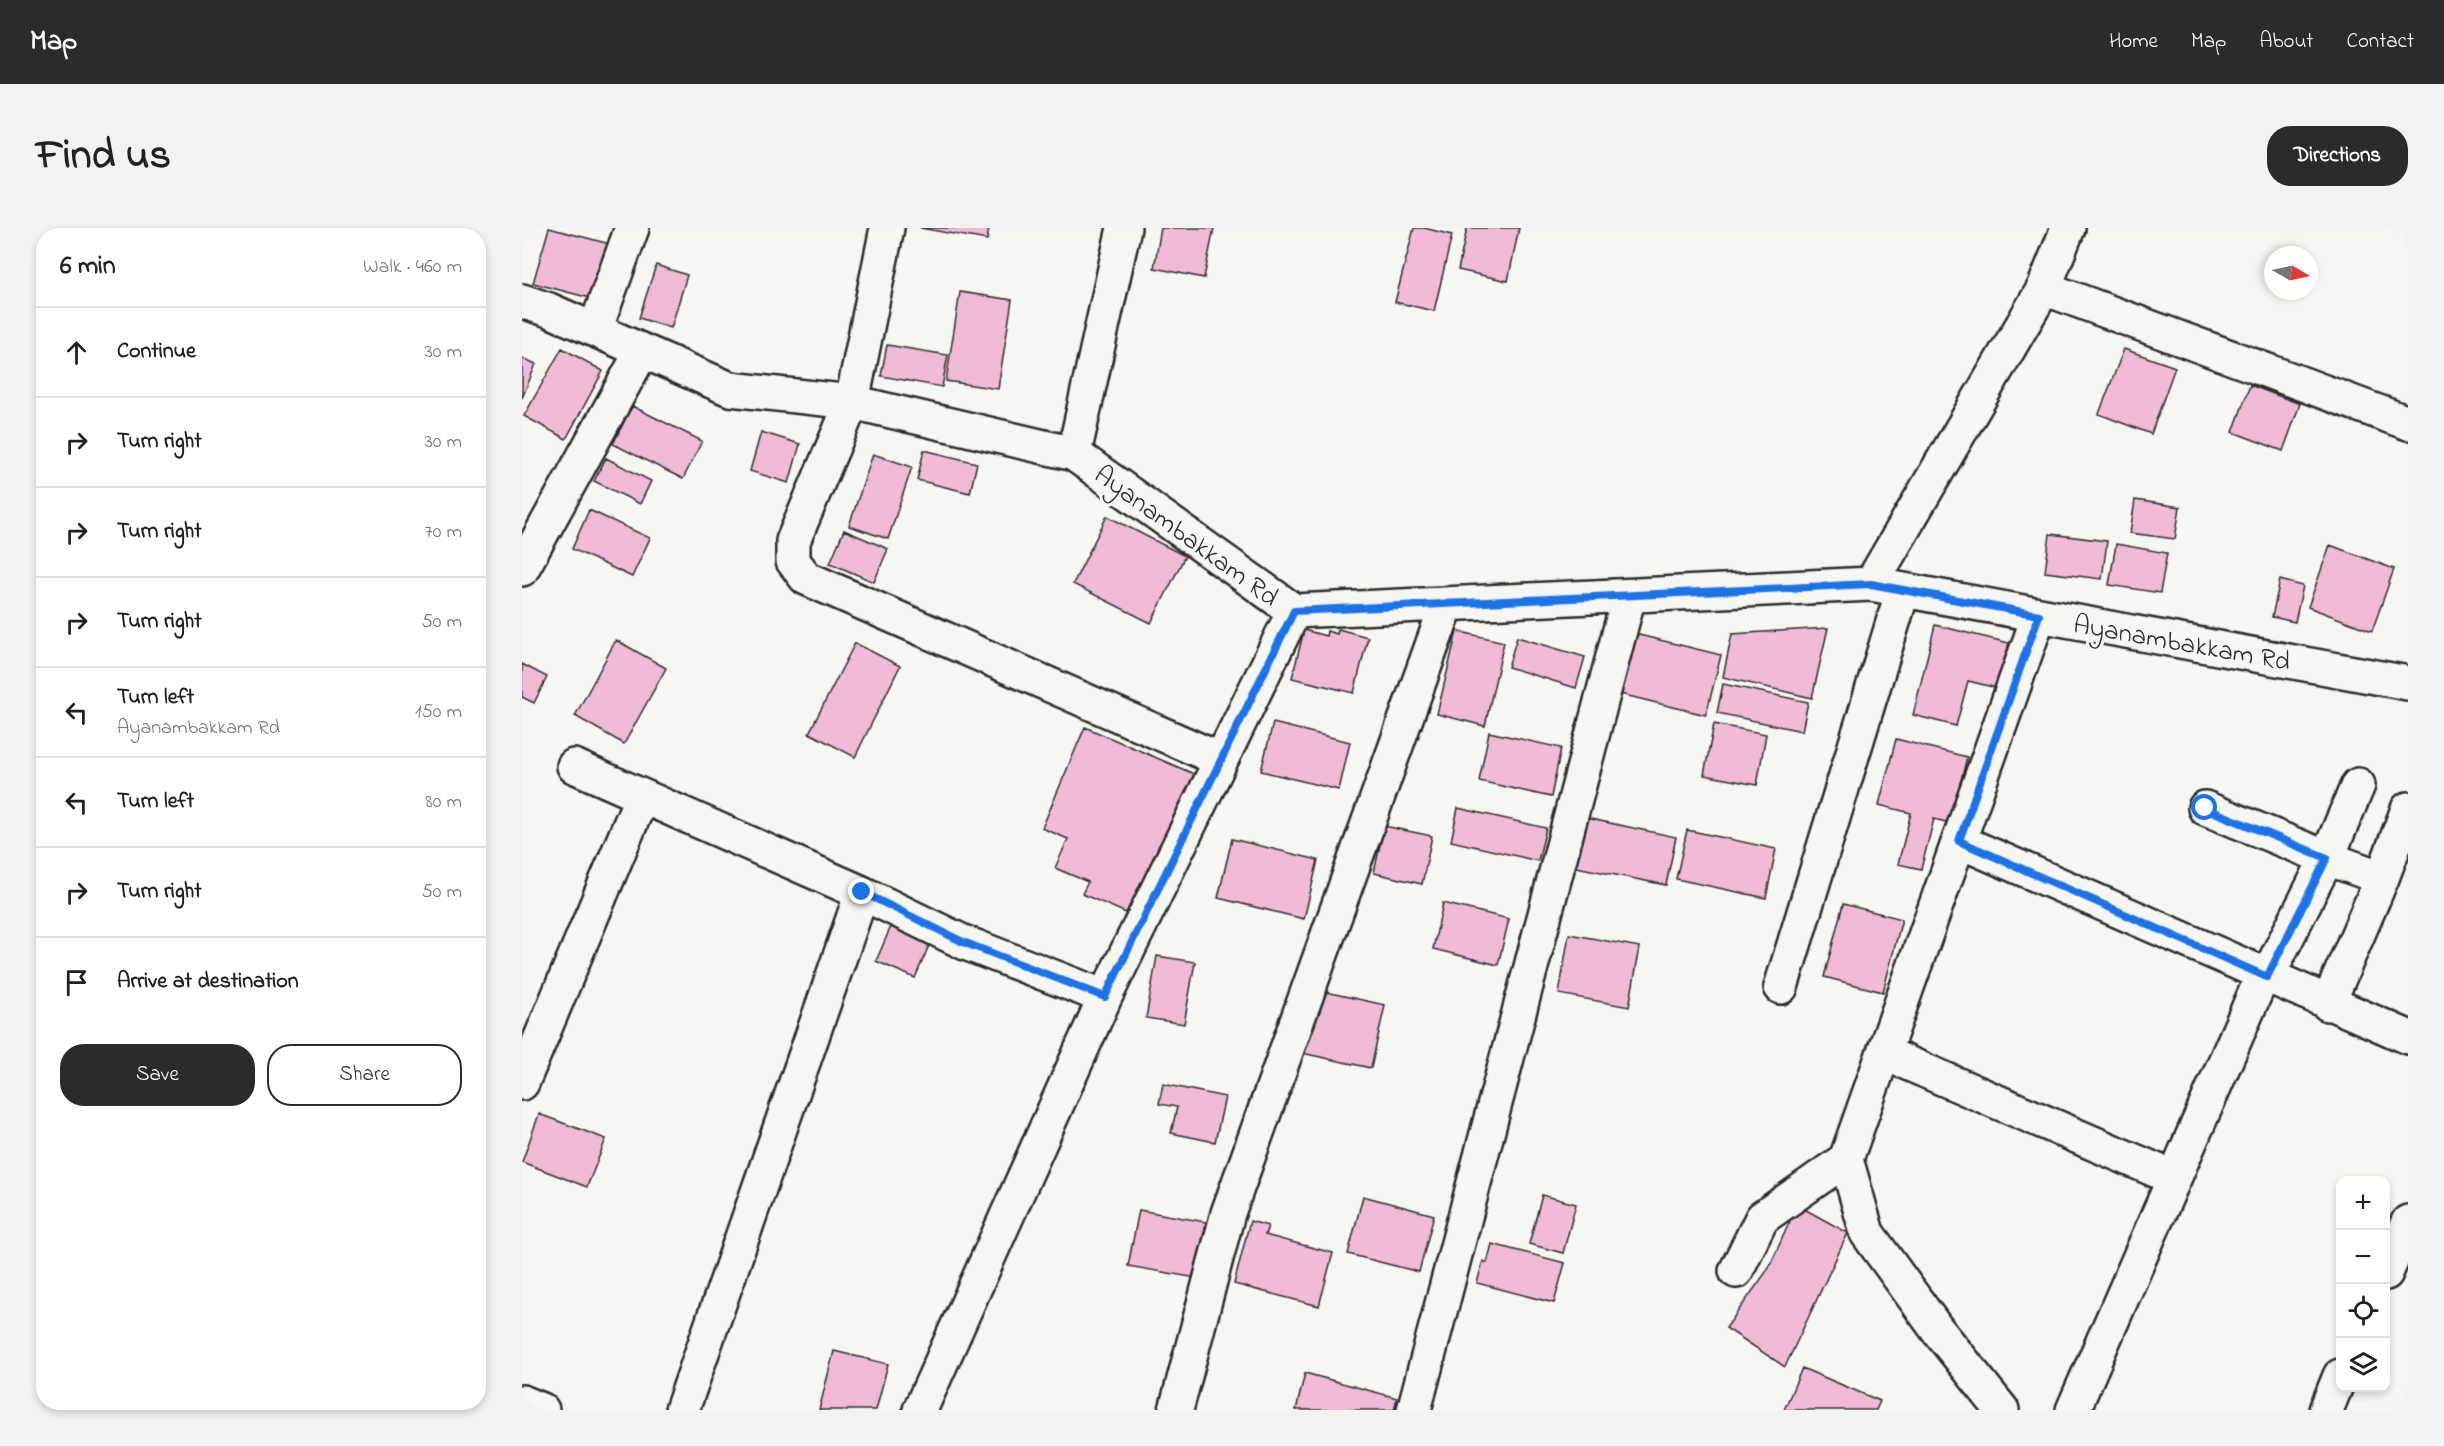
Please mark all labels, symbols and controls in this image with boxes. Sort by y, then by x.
text: Map [30,22,77,63]
text: Home [2109,27,2158,57]
text: Map [2191,27,2226,57]
text: About [2259,27,2313,57]
text: Contact [2346,27,2414,57]
text: Find us [36,126,171,187]
button: Directions [2267,126,2408,186]
north arrow [2264,246,2318,300]
text: 6 min [60,248,116,286]
text: Walk · 460 m [363,253,462,282]
icon: ahead [60,336,93,369]
text: Continue [117,336,196,368]
text: 30 m [425,338,462,367]
icon: right [60,426,93,459]
text: Turn right [117,426,202,458]
text: 30 m [425,428,462,457]
street label: Ayanambakkam Rd [1085,457,1286,617]
icon: right [60,516,93,549]
text: Turn right [117,516,202,548]
text: 70 m [425,518,462,547]
icon: right [60,606,93,639]
text: Turn right [117,606,202,638]
street label: Ayanambakkam Rd [2070,606,2293,683]
text: 50 m [421,608,462,637]
text: Turn left [117,682,194,714]
icon: left [60,696,93,729]
text: 150 m [415,698,462,727]
text: Ayanambakkam Rd [117,714,280,743]
icon: left [60,786,93,819]
text: Turn left [117,786,194,818]
text: 80 m [425,788,462,817]
route start [2191,794,2217,820]
icon: right [60,876,93,909]
text: Turn right [117,876,202,908]
text: 50 m [421,878,462,907]
route end [848,878,874,904]
icon: arrive [60,966,93,999]
text: Arrive at destination [117,966,299,998]
button: Save [60,1044,255,1106]
button: Share [267,1044,462,1106]
map controls [2336,1176,2390,1392]
button: + [2336,1176,2390,1230]
button: − [2336,1230,2390,1284]
button: locate [2336,1284,2390,1338]
button: layers [2336,1338,2390,1392]

